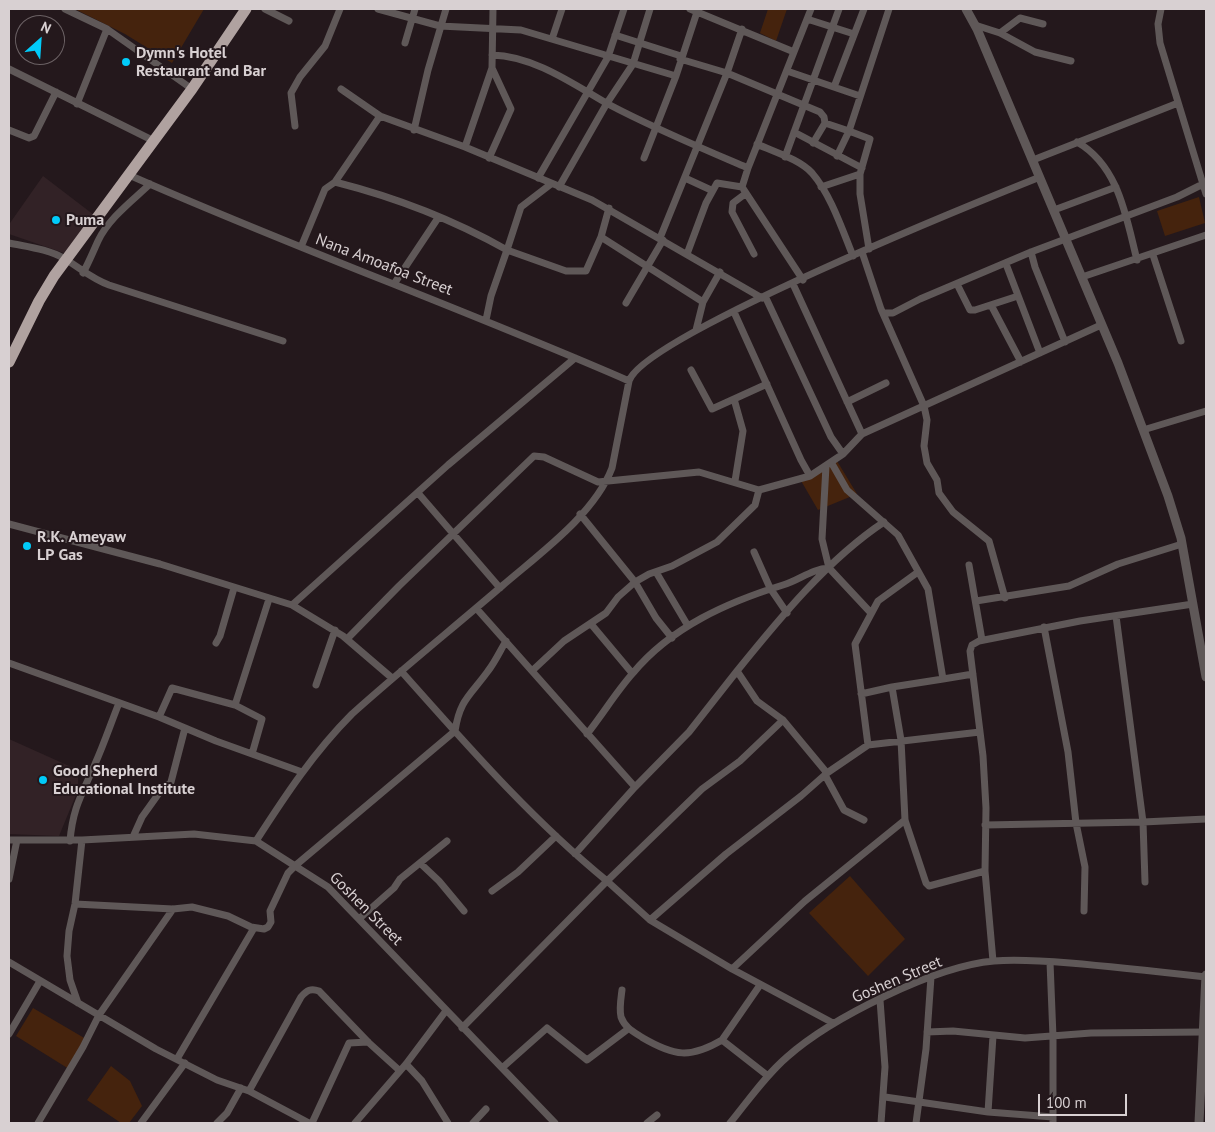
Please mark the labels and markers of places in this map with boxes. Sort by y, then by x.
place label: Dymn's Hotel Restaurant and Bar [136,43,266,81]
marker: Dymn's Hotel Restaurant and Bar [120,56,132,68]
place label: Puma [66,210,104,230]
marker: Puma [50,214,62,226]
place label: R.K. Ameyaw LP Gas [37,527,126,565]
marker: R.K. Ameyaw LP Gas [21,540,33,552]
place label: Good Shepherd Educational Institute [53,761,195,799]
marker: Good Shepherd Educational Institute [37,774,49,786]

